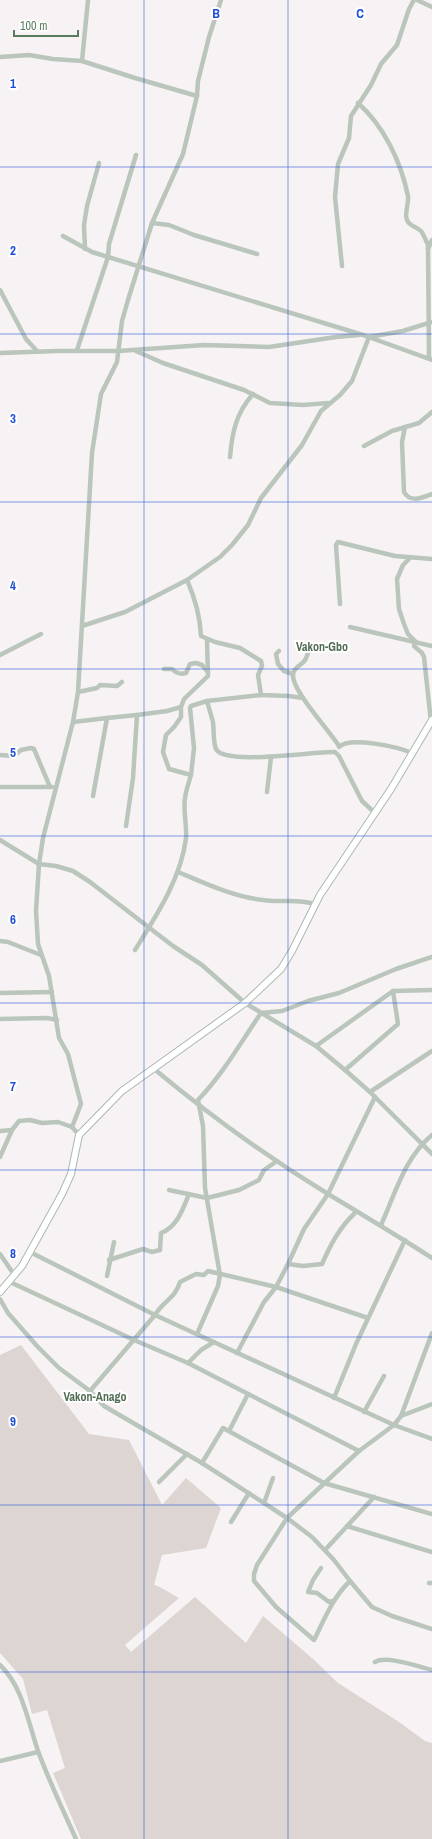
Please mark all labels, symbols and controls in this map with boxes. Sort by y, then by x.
text: B [212,5,220,22]
text: C [356,5,364,22]
scale bar [14,12,78,38]
text: 100 m [20,18,47,34]
text: 1 [10,75,16,92]
text: 2 [10,242,16,259]
text: 3 [10,410,16,427]
text: 4 [10,577,16,594]
district label: Vakon-Gbo [296,639,348,655]
text: 5 [10,744,16,761]
text: 6 [10,911,16,928]
text: 7 [10,1078,16,1095]
text: 8 [10,1245,16,1262]
district label: Vakon-Anago [64,1389,126,1405]
text: 9 [10,1413,16,1430]

